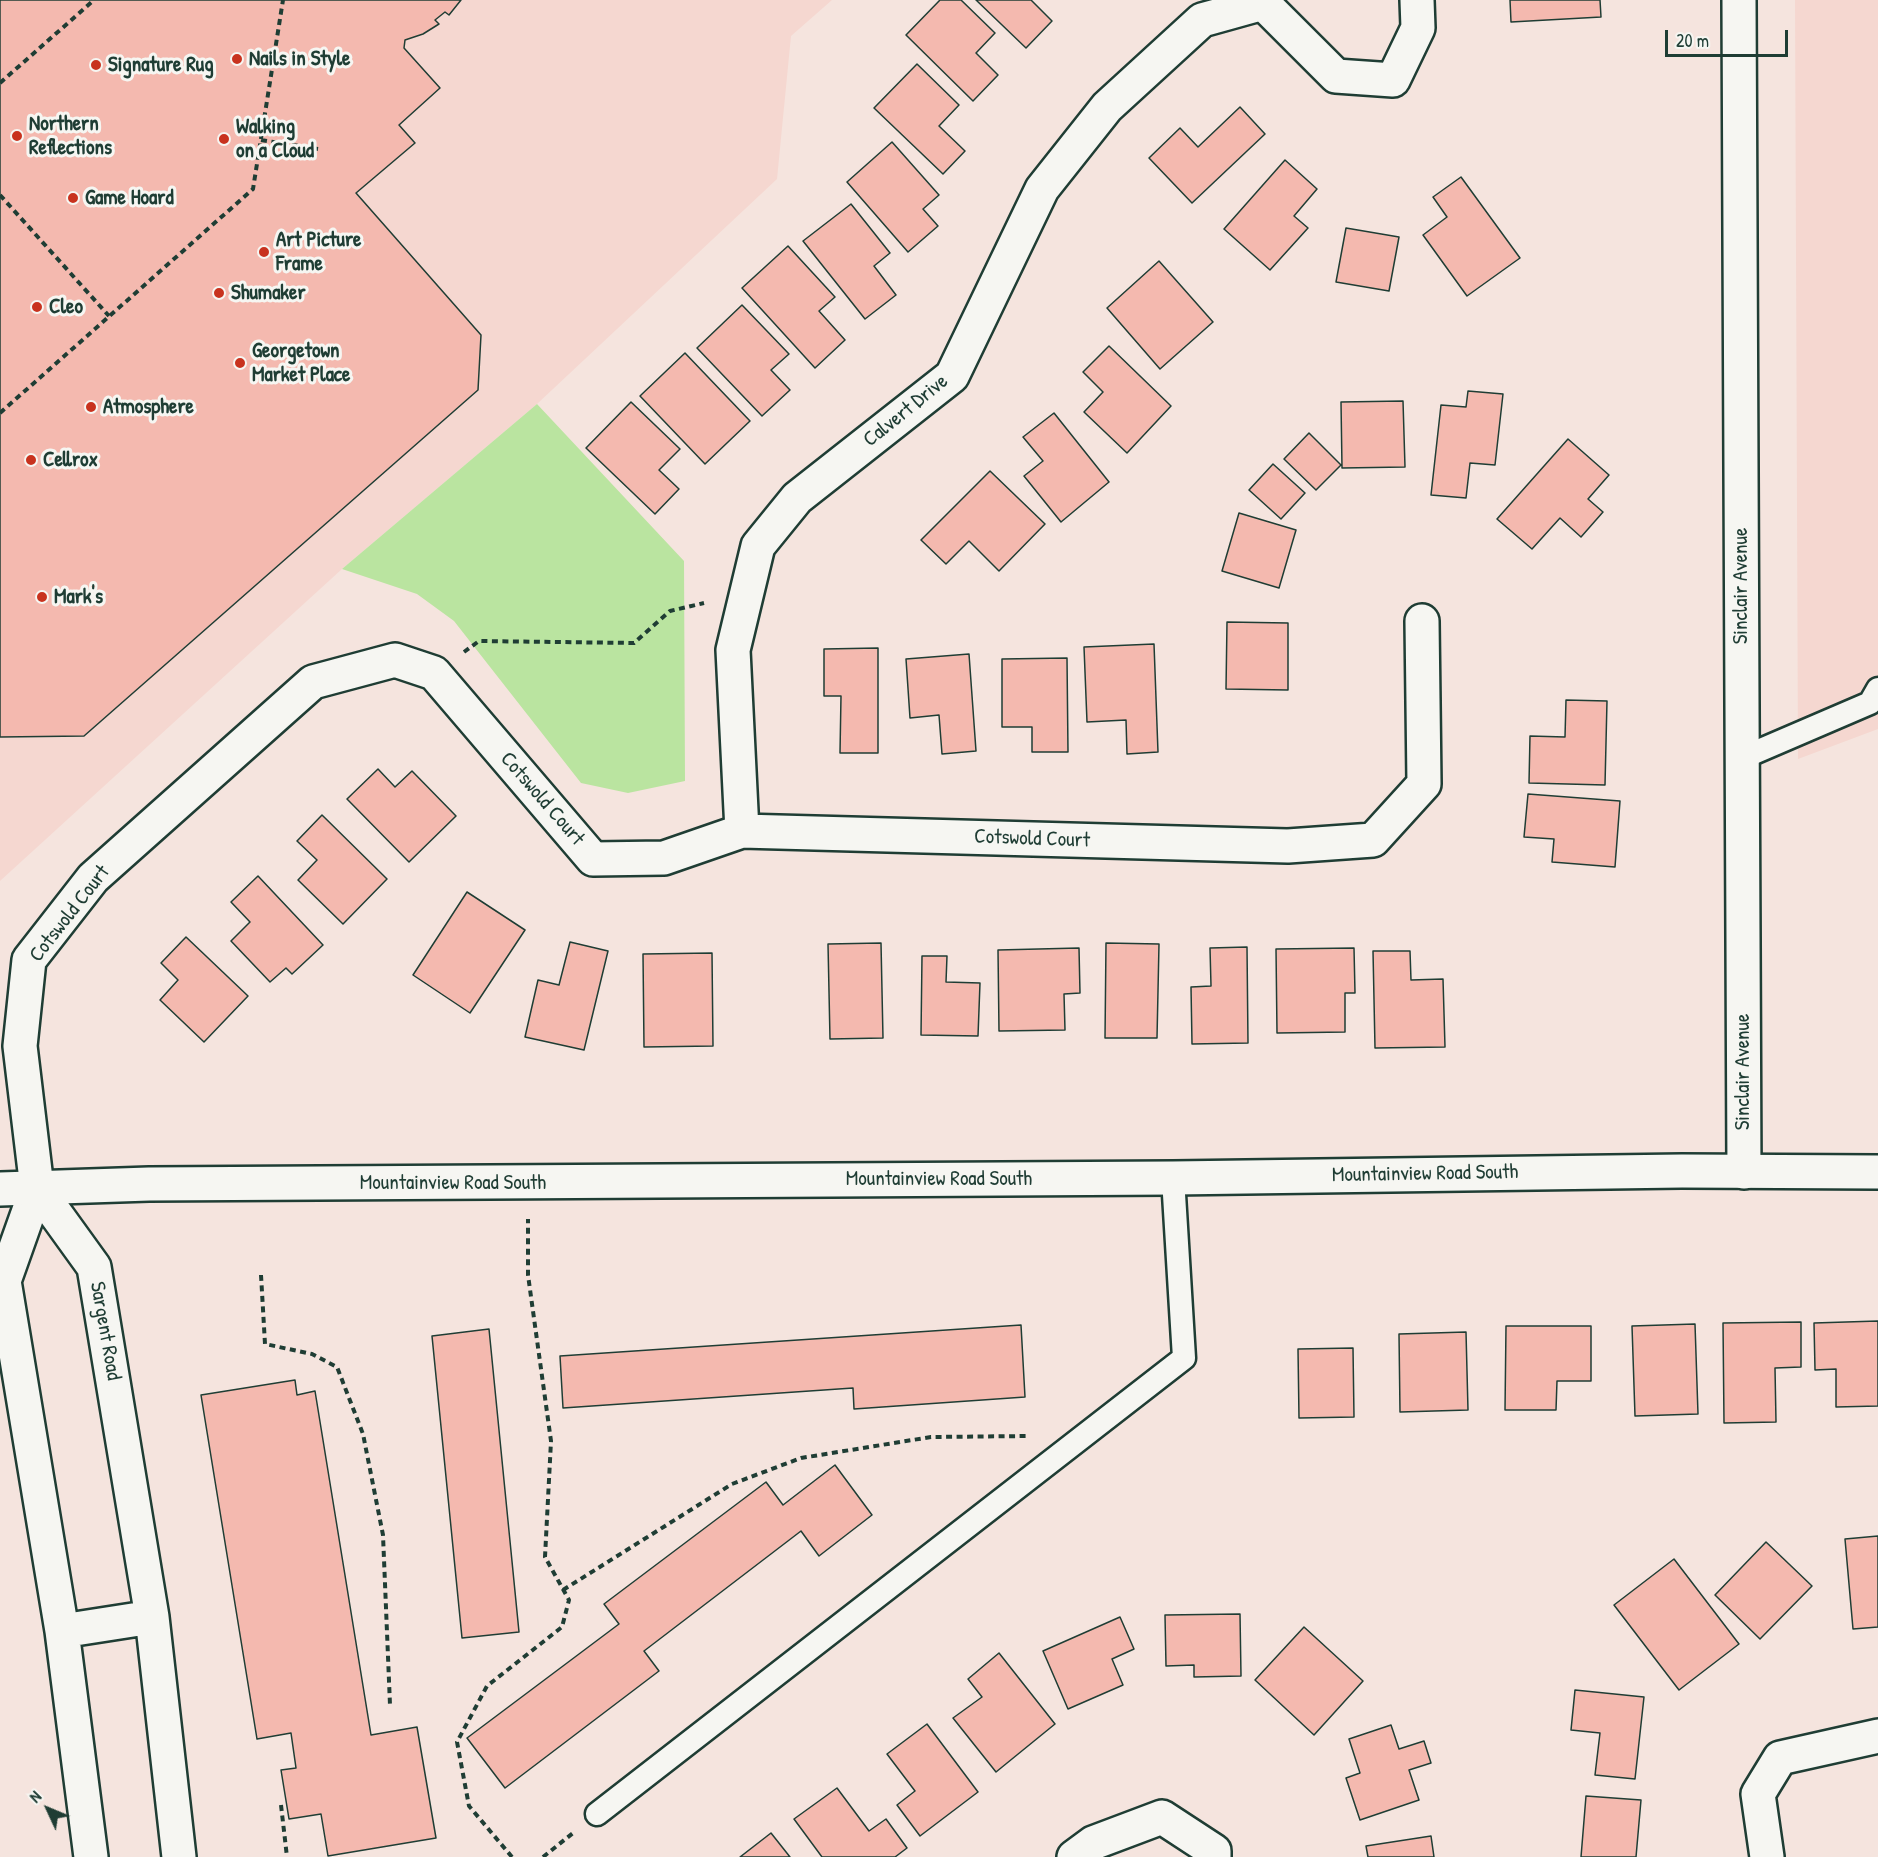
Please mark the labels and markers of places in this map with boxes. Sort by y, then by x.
place label: Nails in Style [249,46,350,72]
place label: Signature Rug [108,52,214,78]
marker: Nails in Style [230,52,244,66]
marker: Signature Rug [89,58,103,72]
place label: Northern Reflections [29,111,112,161]
place label: Walking on a Cloud [236,114,314,164]
marker: Northern Reflections [10,129,24,143]
marker: Walking on a Cloud [217,132,231,146]
place label: Game Hoard [85,185,174,211]
marker: Game Hoard [66,191,80,205]
place label: Art Picture Frame [276,227,361,277]
marker: Art Picture Frame [257,245,271,259]
place label: Shumaker [231,280,306,306]
marker: Shumaker [212,286,226,300]
place label: Cleo [49,294,83,320]
marker: Cleo [30,300,44,314]
place label: Georgetown Market Place [252,338,350,388]
marker: Georgetown Market Place [233,356,247,370]
place label: Atmosphere [103,394,194,420]
marker: Atmosphere [84,400,98,414]
place label: Cellrox [43,447,98,473]
marker: Cellrox [24,453,38,467]
place label: Mark's [54,584,103,610]
marker: Mark's [35,590,49,604]

